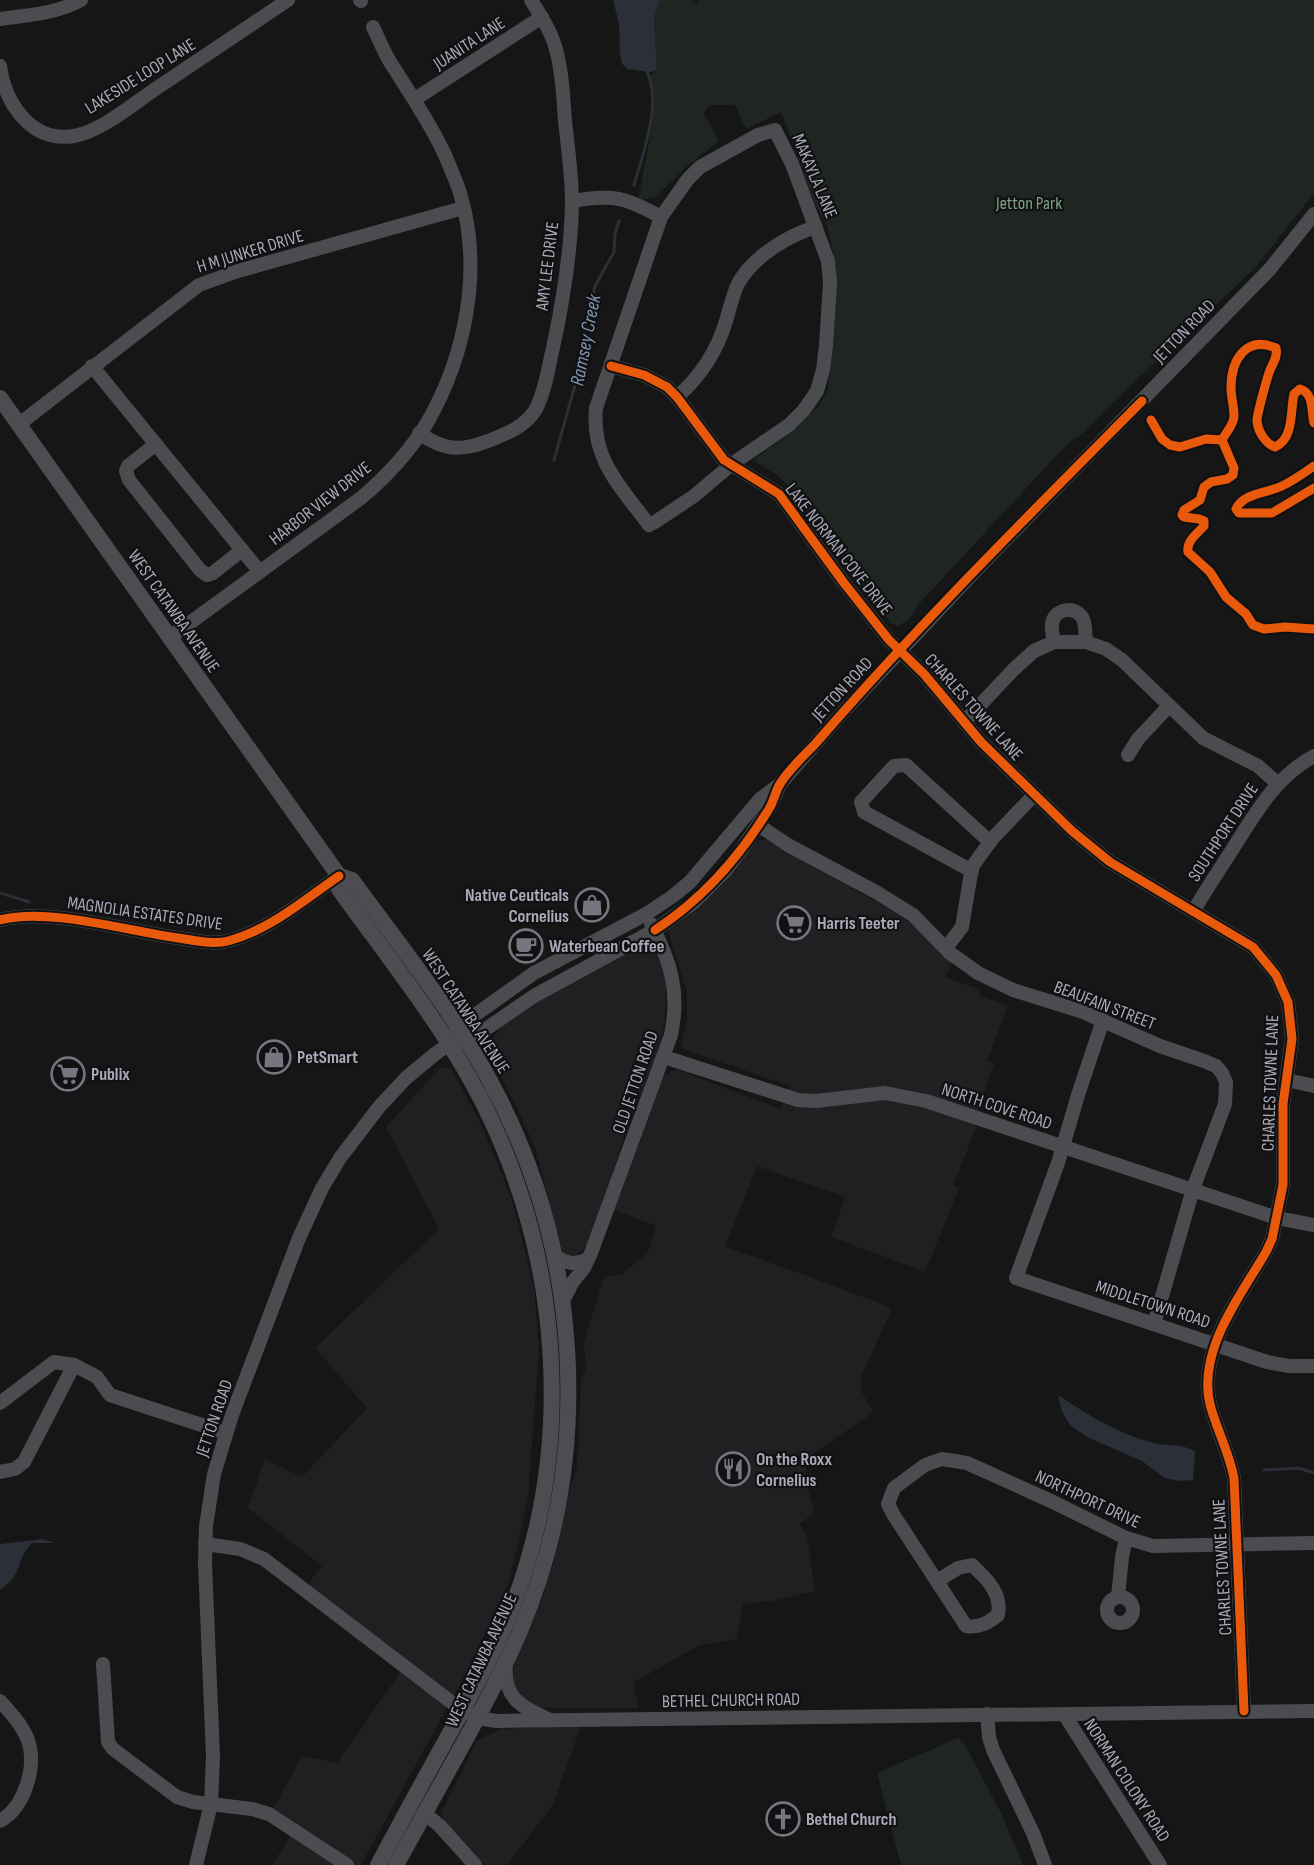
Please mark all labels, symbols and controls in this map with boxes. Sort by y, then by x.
street label: JUANITA LANE [429,12,509,75]
street label: LAKESIDE LOOP LANE [81,34,199,119]
street label: MAKAYLA LANE [787,131,842,222]
park label: Jetton Park [995,193,1062,214]
street label: AMY LEE DRIVE [532,220,563,313]
street label: H M JUNKER DRIVE [194,225,306,278]
water label: Ramsey Creek [565,292,607,388]
street label: JETTON ROAD [1148,295,1220,368]
street label: HARBOR VIEW DRIVE [265,457,375,550]
street label: LAKE NORMAN COVE DRIVE [781,479,897,620]
street label: WEST CATAWBA AVENUE [123,546,224,677]
street label: CHARLES TOWNE LANE [920,650,1027,765]
street label: JETTON ROAD [807,653,877,726]
street label: SOUTHPORT DRIVE [1184,779,1263,885]
place label: Native Ceuticals Cornelius [465,885,569,927]
shop icon: Native Ceuticals Cornelius [574,887,610,923]
street label: MAGNOLIA ESTATES DRIVE [66,892,224,935]
supermarket icon: Harris Teeter [776,905,812,941]
place label: Harris Teeter [817,913,900,934]
cafe icon: Waterbean Coffee [508,928,544,964]
place label: Waterbean Coffee [549,936,665,957]
street label: WEST CATAWBA AVENUE [417,945,514,1078]
street label: BEAUFAIN STREET [1051,976,1159,1034]
street label: CHARLES TOWNE LANE [1258,1014,1283,1152]
street label: OLD JETTON ROAD [608,1028,663,1136]
shop icon: PetSmart [256,1039,292,1075]
place label: PetSmart [297,1047,358,1068]
supermarket icon: Publix [50,1056,86,1092]
place label: Publix [91,1064,130,1085]
street label: NORTH COVE ROAD [939,1079,1055,1134]
street label: MIDDLETOWN ROAD [1093,1276,1213,1333]
street label: JETTON ROAD [191,1377,237,1460]
place label: On the Roxx Cornelius [756,1449,832,1491]
restaurant icon: On the Roxx Cornelius [715,1451,751,1487]
street label: NORTHPORT DRIVE [1032,1466,1144,1533]
street label: CHARLES TOWNE LANE [1208,1498,1237,1636]
street label: WEST CATAWBA AVENUE [441,1590,522,1730]
street label: BETHEL CHURCH ROAD [662,1689,800,1712]
street label: NORMAN COLONY ROAD [1079,1715,1174,1846]
church icon: Bethel Church [765,1801,801,1837]
place label: Bethel Church [806,1809,896,1830]

